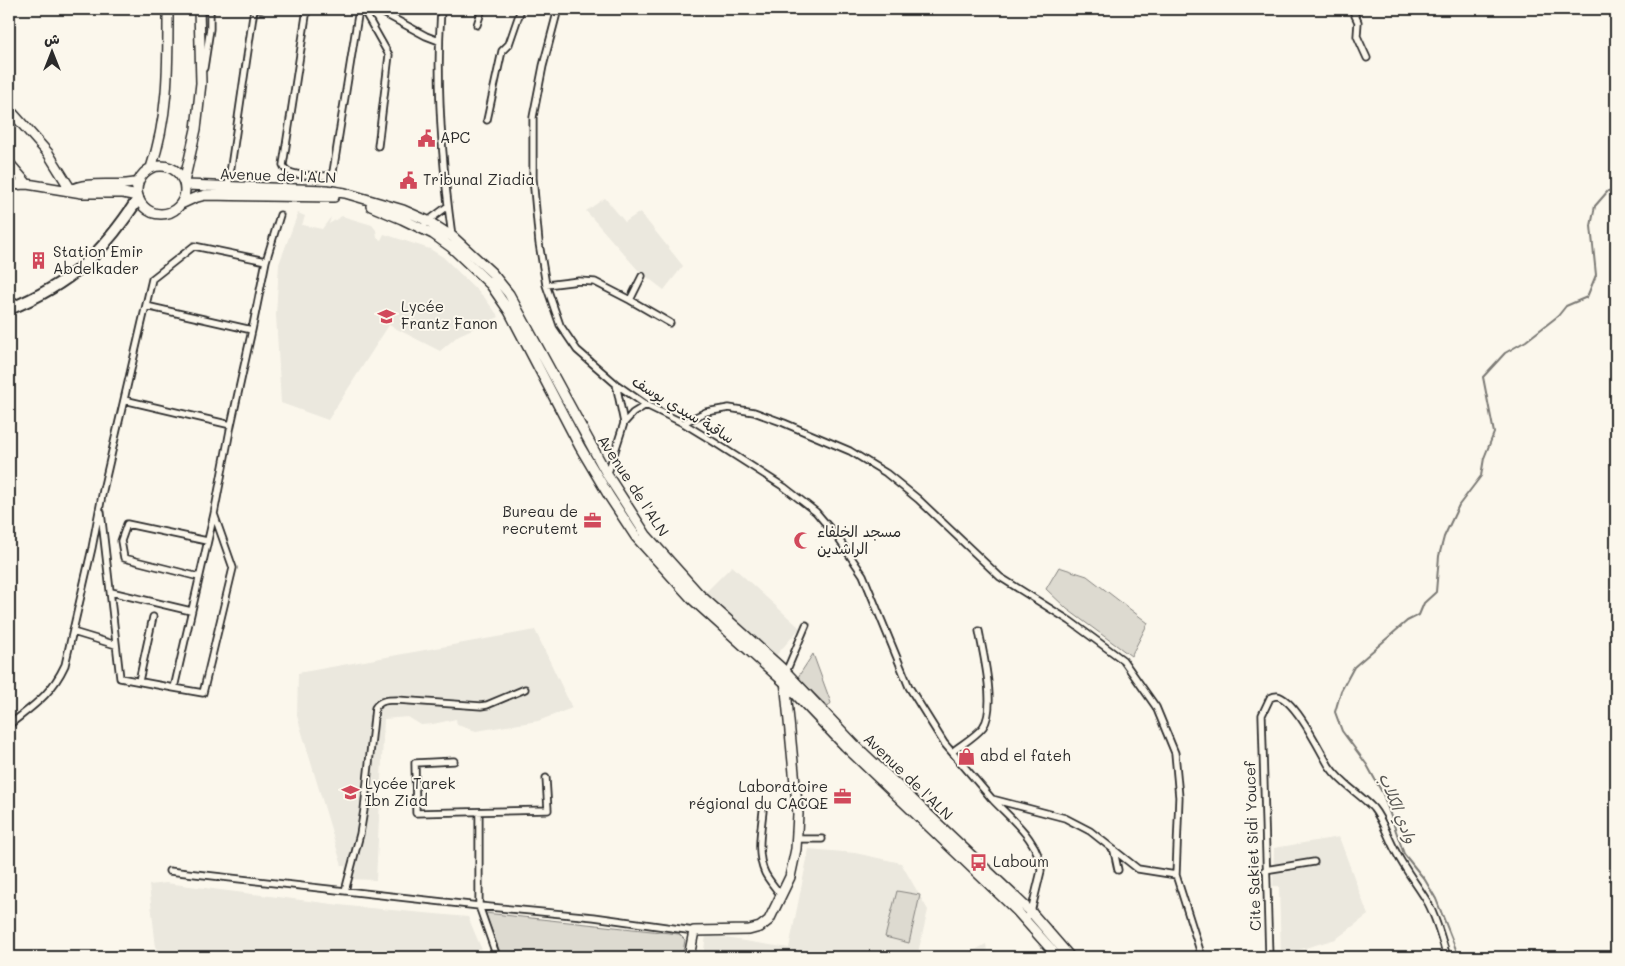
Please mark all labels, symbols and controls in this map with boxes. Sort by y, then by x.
north arrow [28,28,78,78]
text: ش [44,29,60,48]
place label: APC [440,127,471,147]
public building icon: APC [416,128,436,148]
street label: Avenue de l'ALN [219,163,337,187]
place label: Tribunal Ziadia [423,169,535,189]
public building icon: Tribunal Ziadia [399,170,419,190]
place label: Station Emir Abdelkader [53,241,143,278]
building icon: Station Emir Abdelkader [29,251,49,271]
place label: Lycée Frantz Fanon [401,296,498,333]
school or university icon: Lycée Frantz Fanon [377,306,397,326]
street label: ساقية سيدي يوسف [628,371,738,449]
street label: Avenue de l'ALN [594,431,674,540]
place label: Bureau de recrutemt [502,501,578,538]
office icon: Bureau de recrutemt [582,511,602,531]
place label: مسجد الخلفاء الراشدين [817,521,901,558]
mosque icon: مسجد الخلفاء الراشدين [793,531,813,551]
street label: Avenue de l'ALN [860,729,958,824]
place label: abd el fateh [980,745,1071,765]
shop icon: abd el fateh [956,746,976,766]
street label: Cite Sakiet Sidi Youcef [1239,760,1265,931]
water label: وادي الكلاب [1373,769,1422,848]
place label: Lycée Tarek Ibn Ziad [365,773,455,810]
place label: Laboratoire régional du CACQE [689,776,828,813]
school or university icon: Lycée Tarek Ibn Ziad [341,783,361,803]
office icon: Laboratoire régional du CACQE [832,786,852,806]
place label: Laboum [993,851,1049,871]
bus stop icon: Laboum [969,852,989,872]

